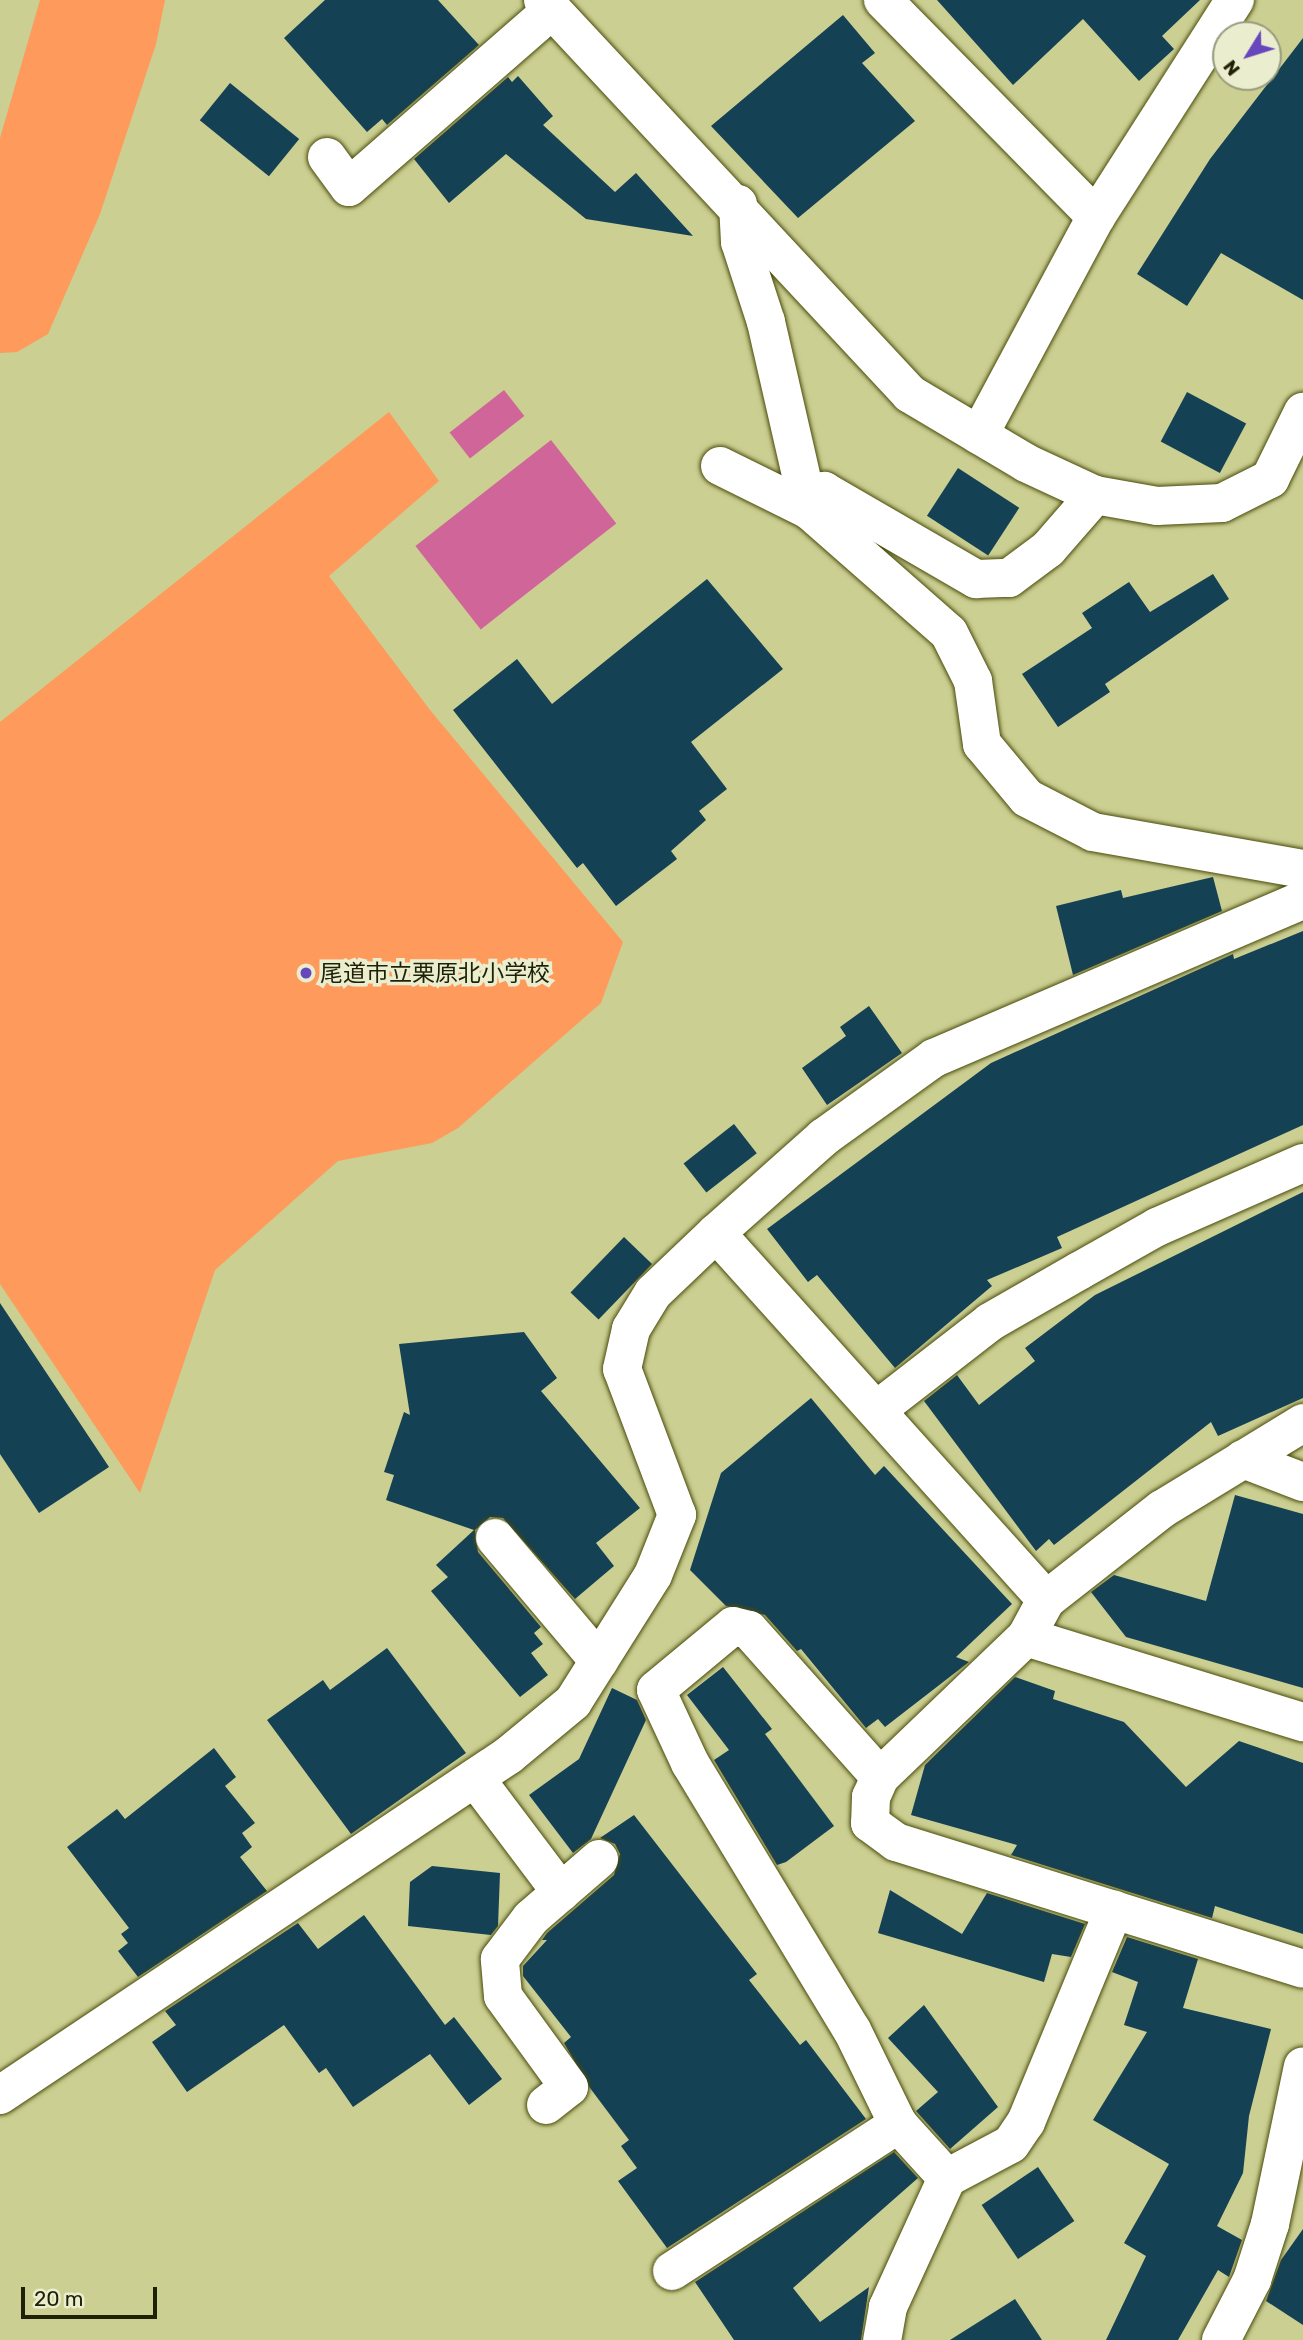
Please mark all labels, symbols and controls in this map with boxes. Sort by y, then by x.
north arrow [1212,21,1282,91]
text: N [1218,56,1245,80]
place label: 尾道市立栗原北小学校 [320,959,550,987]
marker: 尾道市立栗原北小学校 [298,965,314,981]
scale bar [24,2274,161,2318]
text: 20 m [34,2286,83,2311]

